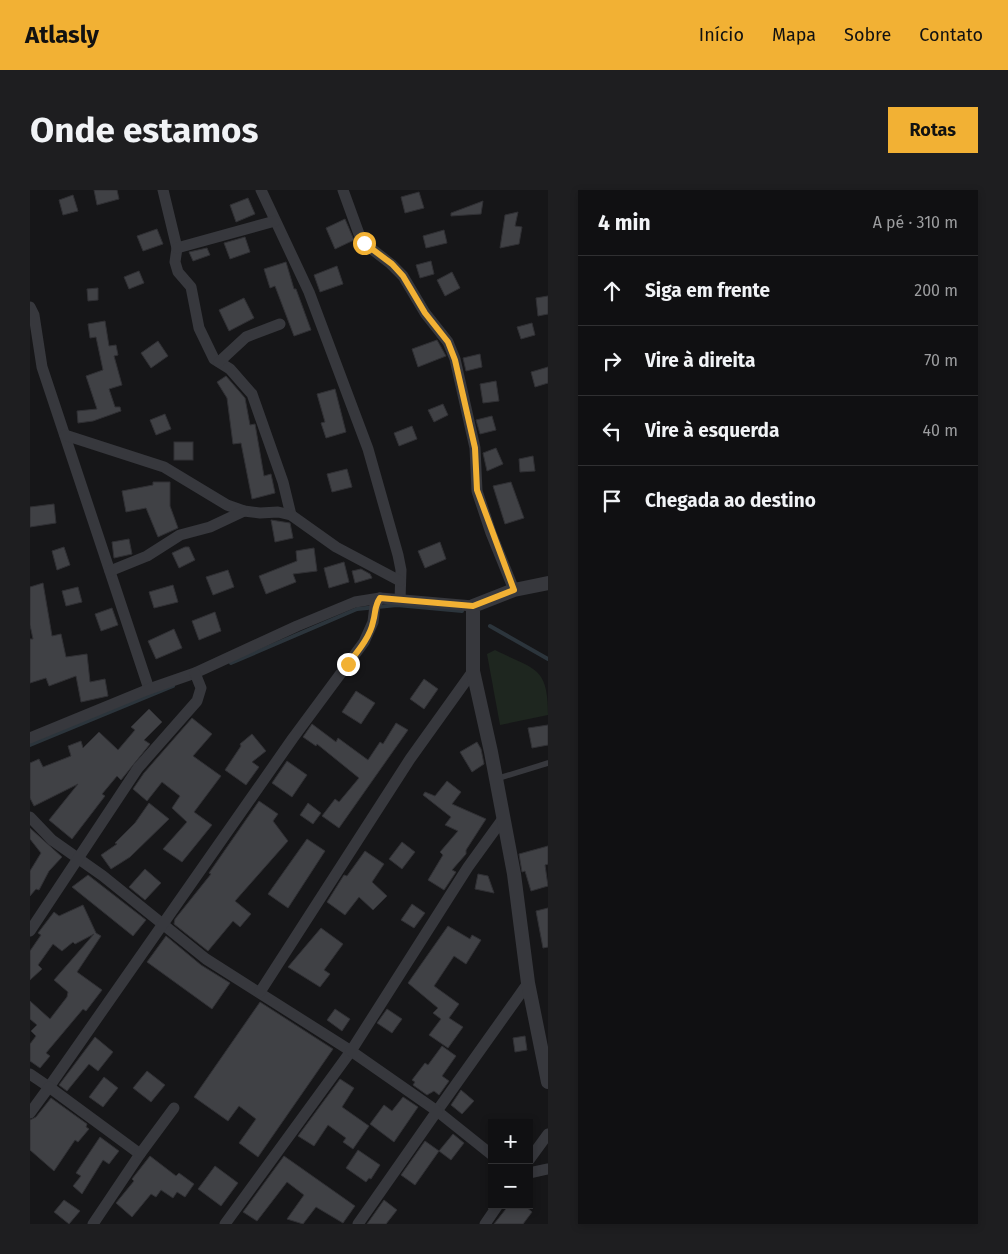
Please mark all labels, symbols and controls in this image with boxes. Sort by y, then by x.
text: Atlasly [25,21,99,49]
text: Início [699,24,744,46]
text: Mapa [772,24,816,46]
text: Sobre [844,24,891,46]
text: Contato [919,24,983,46]
button: Rotas [888,107,978,153]
text: Onde estamos [30,109,258,151]
text: 4 min [598,210,651,236]
text: A pé · 310 m [873,213,958,232]
route start [353,232,376,255]
icon: ahead [598,277,626,305]
text: Siga em frente [645,279,770,302]
text: 200 m [914,281,958,300]
icon: right [598,347,626,375]
text: Vire à direita [645,349,755,372]
text: 70 m [924,351,958,370]
icon: left [598,417,626,445]
text: Vire à esquerda [645,419,779,442]
text: 40 m [923,421,958,440]
icon: arrive [598,487,626,515]
text: Chegada ao destino [645,489,816,512]
route end [337,653,360,676]
map controls [488,1119,533,1209]
button: + [488,1119,533,1164]
button: − [488,1164,533,1209]

